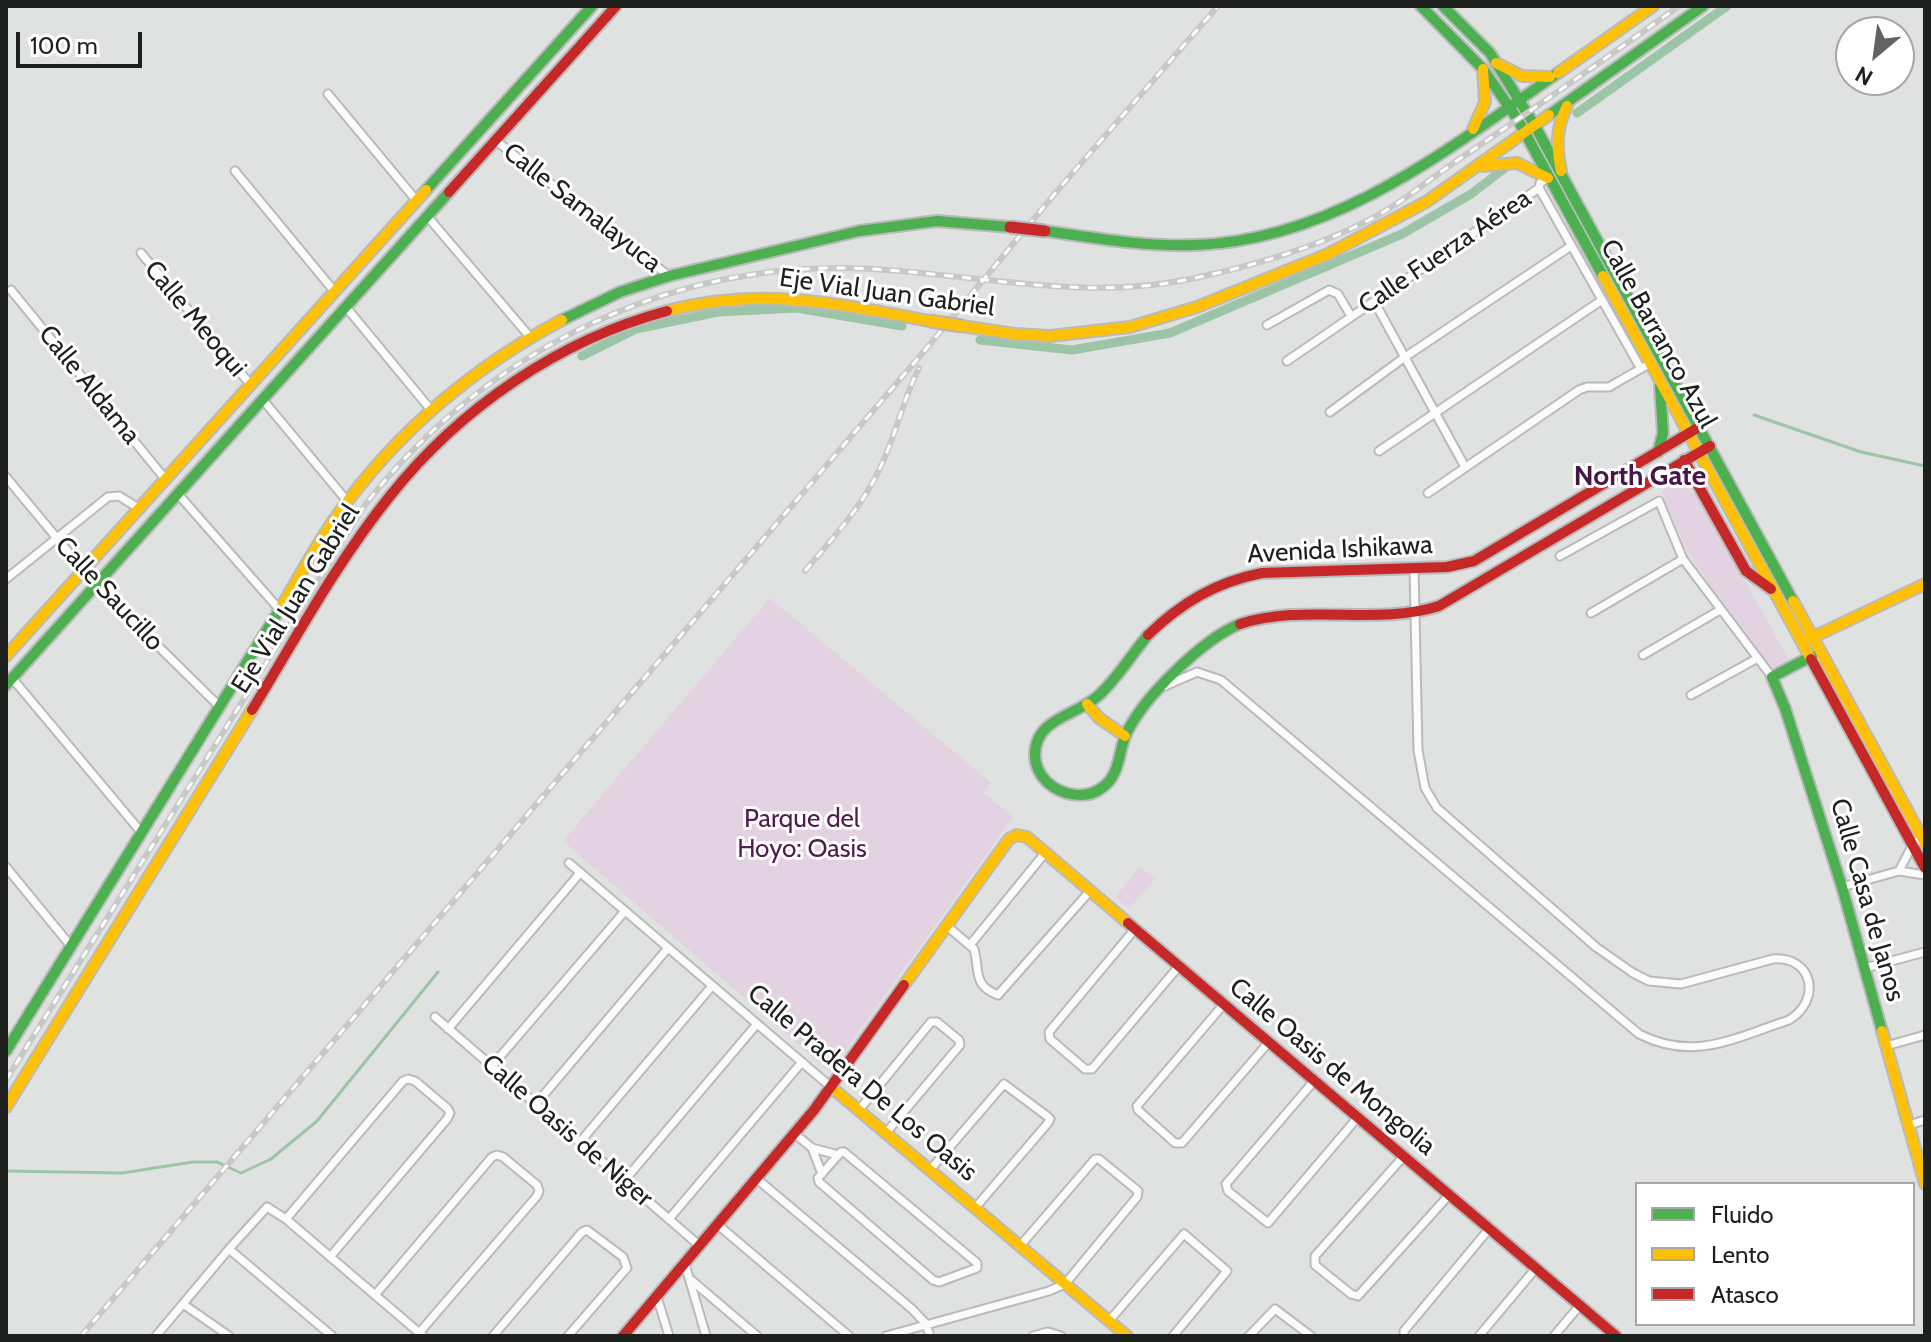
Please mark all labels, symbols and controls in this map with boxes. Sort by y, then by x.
scale bar [20,16,146,66]
north arrow [1835,16,1915,96]
text: 100 m [30,31,98,60]
text: N [1851,60,1877,91]
street label: Calle Samalayuca [497,137,667,279]
street label: Calle Fuerza Aérea [1353,183,1537,321]
street label: Calle Barranco Azul [1593,234,1723,434]
street label: Calle Meoqui [137,255,253,383]
street label: Eje Vial Juan Gabriel [777,262,997,324]
street label: Calle Aldama [32,319,146,451]
district label: North Gate [1574,460,1706,494]
street label: Eje Vial Juan Gabriel [225,499,367,699]
street label: Calle Saucillo [48,530,170,658]
street label: Avenida Ishikawa [1247,530,1433,570]
street label: Calle Casa de Janos [1823,795,1911,1005]
park label: Parque del Hoyo: Oasis [737,803,867,864]
street label: Calle Oasis de Mongolia [1223,972,1441,1162]
street label: Calle Pradera De Los Oasis [741,978,983,1188]
street label: Calle Oasis de Niger [475,1048,659,1214]
legend [1635,1182,1915,1326]
text: Fluido [1711,1200,1773,1229]
text: Lento [1711,1240,1770,1269]
text: Atasco [1711,1280,1779,1309]

